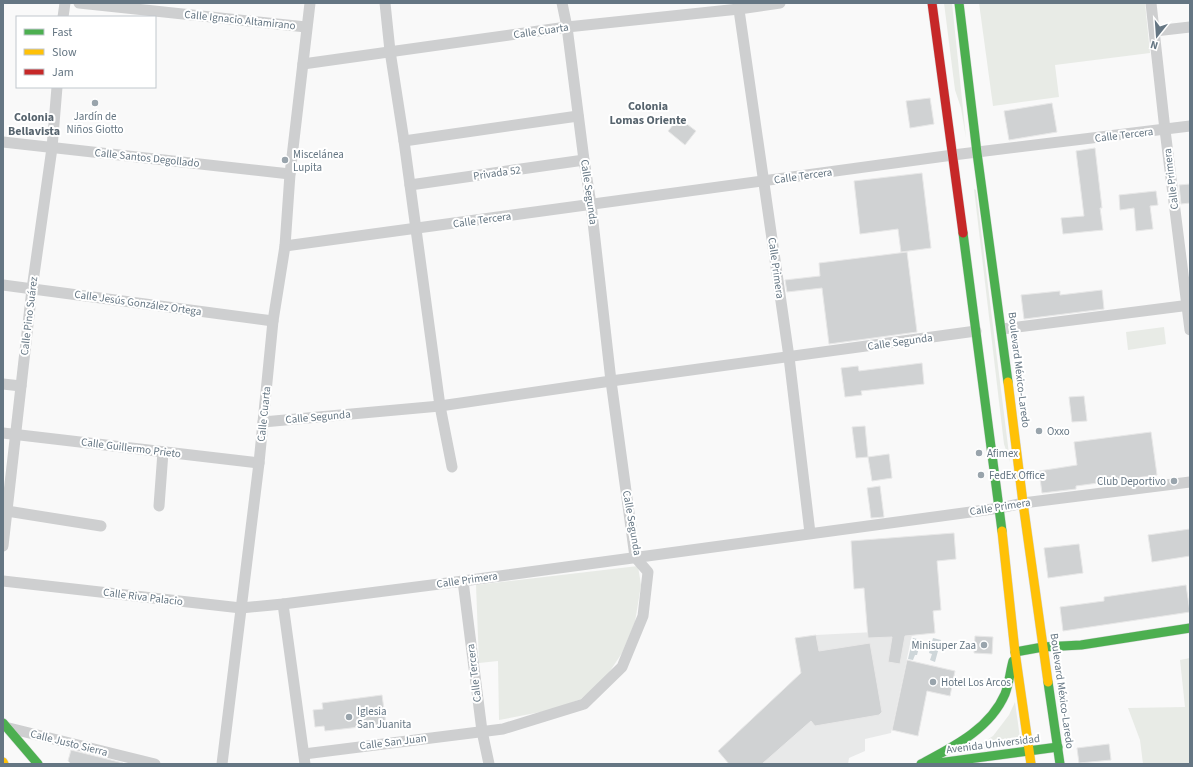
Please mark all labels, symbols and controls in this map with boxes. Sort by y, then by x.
street label: Calle Ignacio Altamirano [184,7,296,33]
legend [16,16,156,88]
north arrow [1137,16,1177,56]
street label: Calle Cuarta [512,20,570,42]
text: Fast [52,24,72,41]
text: N [1149,37,1160,53]
text: Slow [52,44,77,61]
text: Jam [52,64,74,81]
marker: Jardín de Niños Giotto [90,98,100,108]
district label: Colonia Lomas Oriente [609,98,687,129]
district label: Colonia Bellavista [8,109,60,140]
place label: Jardín de Niños Giotto [67,109,123,137]
street label: Calle Tercera [1094,124,1154,146]
street label: Calle Santos Degollado [94,145,200,171]
place label: Miscelánea Lupita [293,147,344,175]
street label: Calle Primera [1160,148,1182,210]
marker: Miscelánea Lupita [280,155,290,165]
street label: Calle Segunda [577,159,601,225]
street label: Privada 52 [472,162,522,184]
street label: Calle Tercera [773,164,833,188]
street label: Calle Tercera [452,208,512,232]
street label: Calle Primera [764,236,788,300]
street label: Calle Pino Suárez [17,275,41,356]
street label: Calle Jesús González Ortega [74,287,202,319]
street label: Boulevard México-Laredo [1004,311,1034,429]
street label: Calle Segunda [867,330,933,354]
street label: Calle Cuarta [254,386,274,442]
street label: Calle Segunda [285,407,351,427]
place label: Oxxo [1047,424,1070,439]
marker: Oxxo [1034,426,1044,436]
street label: Calle Guillermo Prieto [80,434,182,462]
place label: Afimex [987,446,1018,461]
marker: Afimex [974,448,984,458]
place label: FedEx Office [989,468,1046,483]
marker: FedEx Office [976,470,986,480]
place label: Club Deportivo [1097,474,1166,489]
marker: Club Deportivo [1169,476,1179,486]
street label: Calle Segunda [619,489,645,557]
street label: Calle Primera [968,495,1032,519]
street label: Calle Primera [435,568,499,592]
street label: Calle Riva Palacio [102,585,184,609]
street label: Boulevard México-Laredo [1046,632,1078,750]
place label: Minisuper Zaa [912,638,976,653]
marker: Minisuper Zaa [979,640,989,650]
street label: Calle Tercera [463,643,485,703]
place label: Hotel Los Arcos [941,675,1011,690]
marker: Hotel Los Arcos [928,677,938,687]
place label: Iglesia San Juanita [357,704,411,732]
marker: Iglesia San Juanita [344,712,354,722]
street label: Calle Justo Sierra [29,726,109,760]
street label: Calle San Juan [359,730,427,754]
street label: Avenida Universidad [945,731,1041,757]

